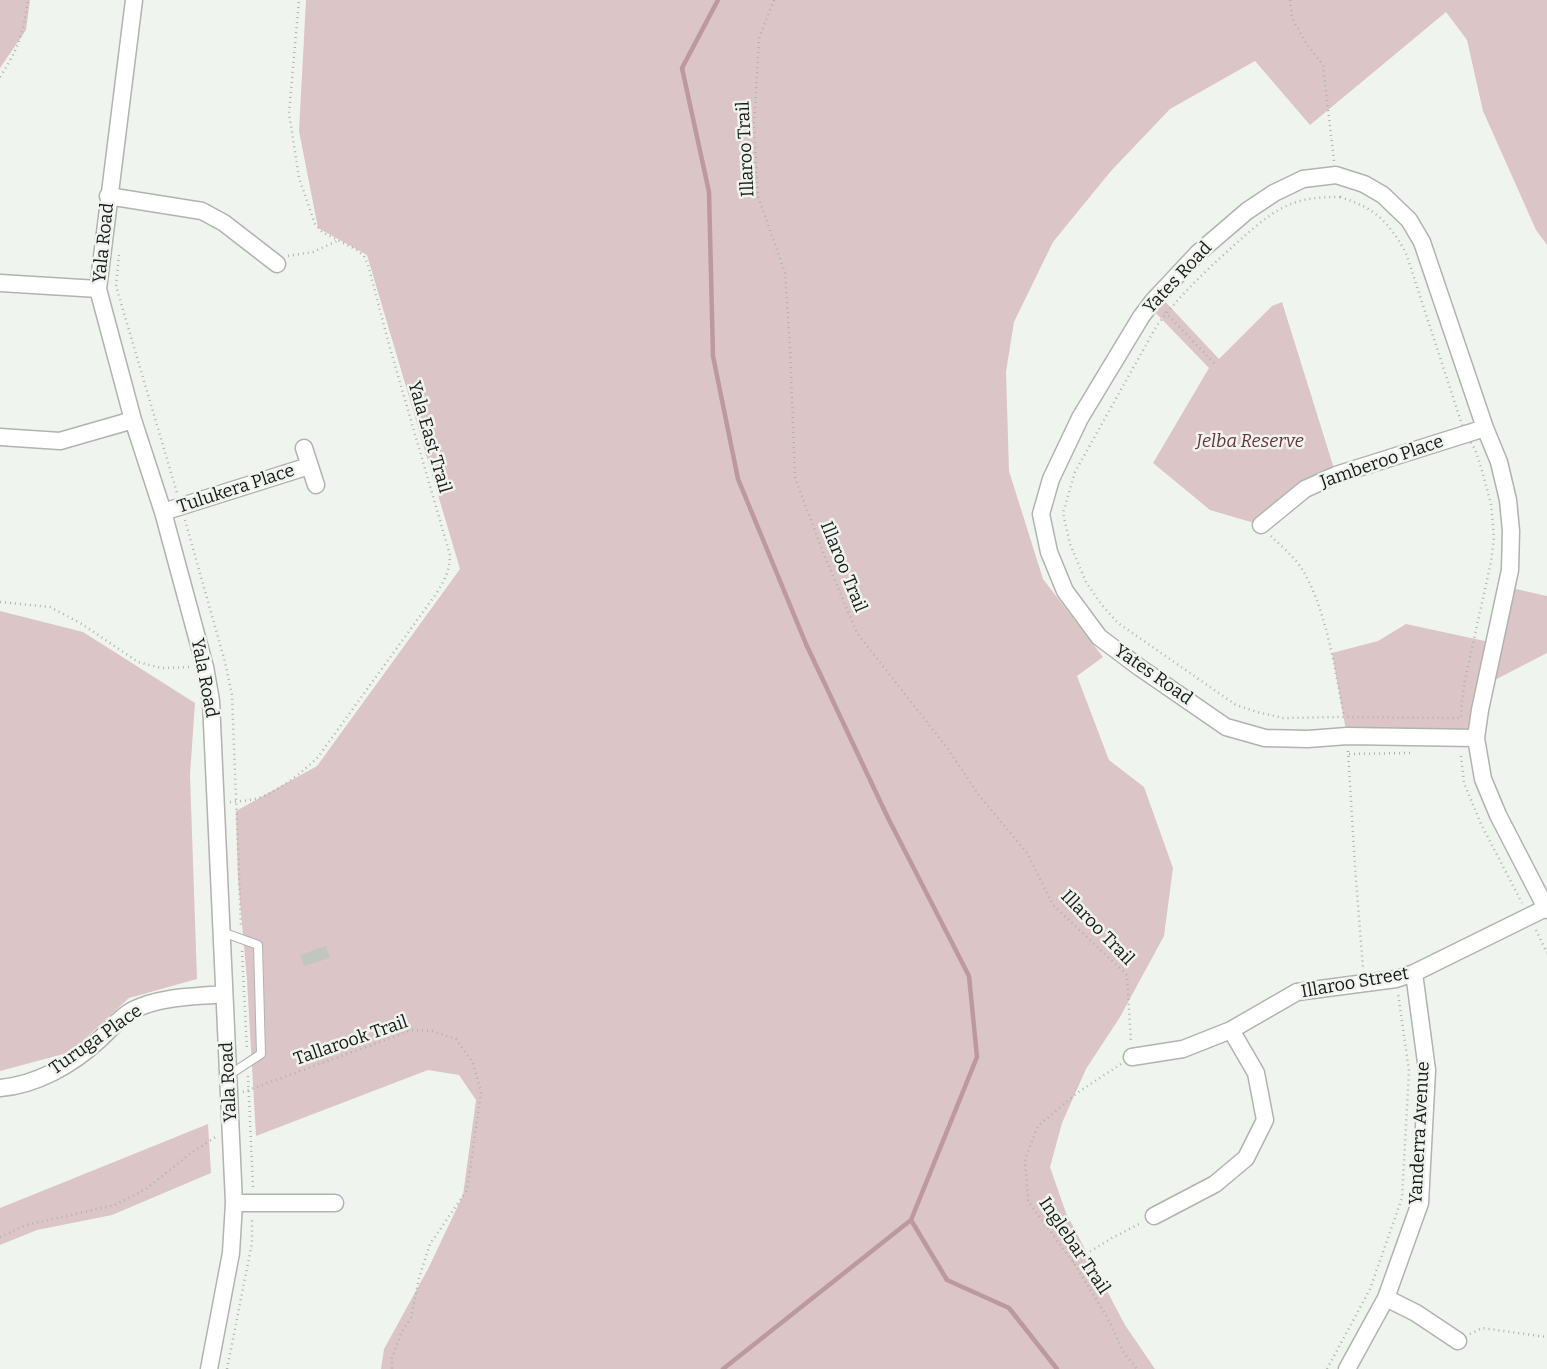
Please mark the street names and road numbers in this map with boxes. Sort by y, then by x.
street label: Illaroo Trail [733,100,759,198]
street label: Yala Road [89,202,119,284]
street label: Yates Road [1139,238,1217,318]
street label: Yala East Trail [403,379,455,495]
street label: Jamberoo Place [1318,431,1446,493]
street label: Tulukera Place [175,460,297,518]
street label: Illaroo Trail [815,518,871,616]
street label: Yala Road [186,636,222,720]
street label: Yates Road [1110,640,1196,710]
street label: Illaroo Trail [1056,886,1138,970]
street label: Illaroo Street [1299,963,1411,1003]
street label: Turuga Place [46,1000,146,1080]
street label: Tallarook Trail [291,1011,411,1071]
street label: Yala Road [216,1041,242,1123]
street label: Yanderra Avenue [1405,1061,1435,1205]
street label: Inglebar Trail [1034,1193,1114,1299]

